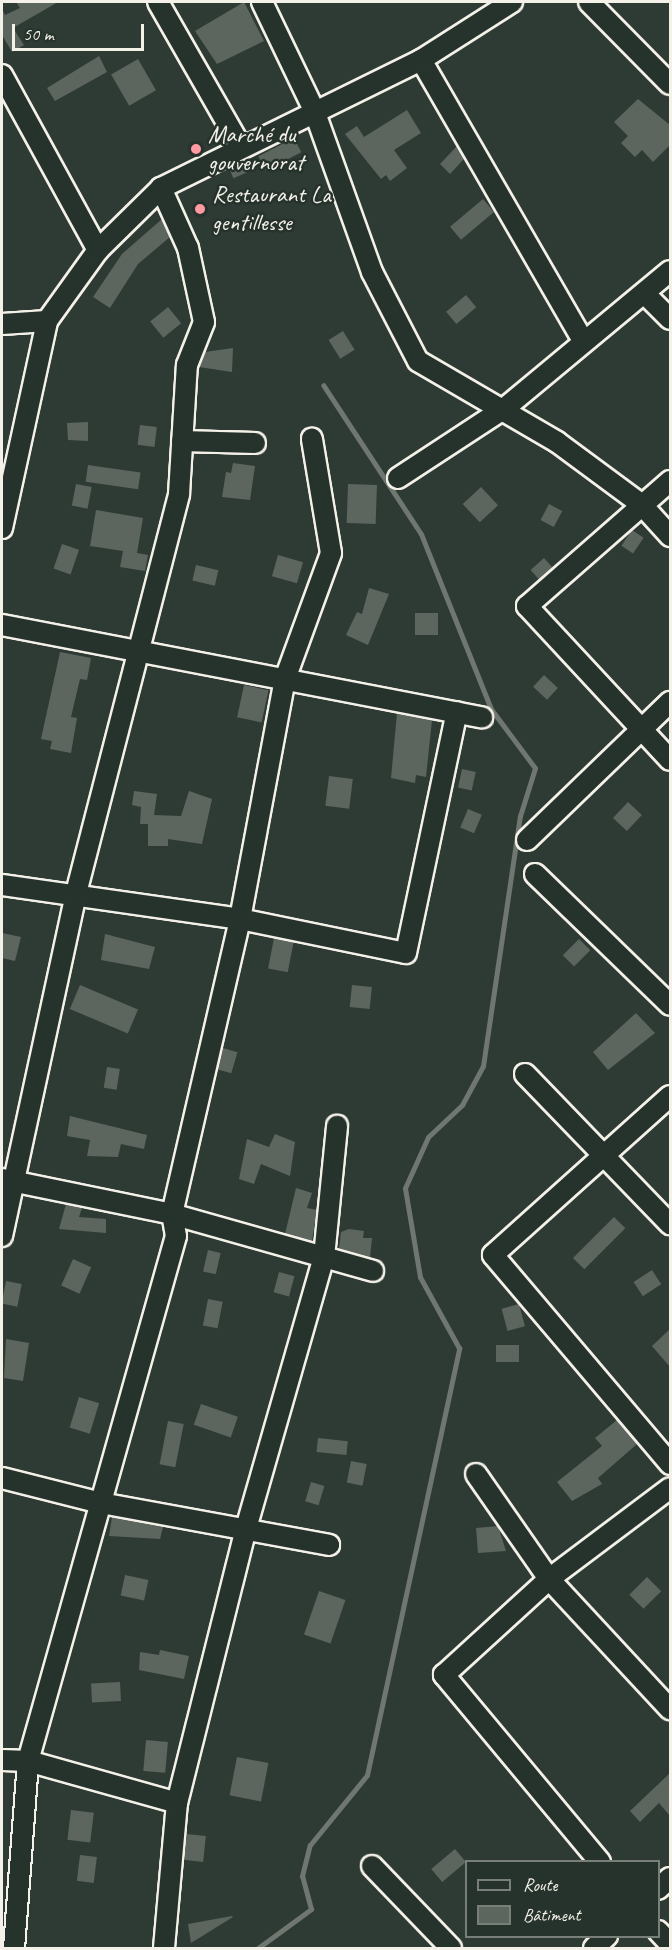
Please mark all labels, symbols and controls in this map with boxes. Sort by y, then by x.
scale bar [15,12,147,50]
text: 50 m [23,23,54,45]
place label: Marché du gouvernorat [208,121,304,177]
marker: Marché du gouvernorat [189,142,203,156]
place label: Restaurant La gentillesse [212,181,331,237]
marker: Restaurant La gentillesse [193,202,207,216]
legend [465,1860,660,1938]
text: Route [523,1874,557,1896]
text: Bâtiment [523,1904,581,1926]

